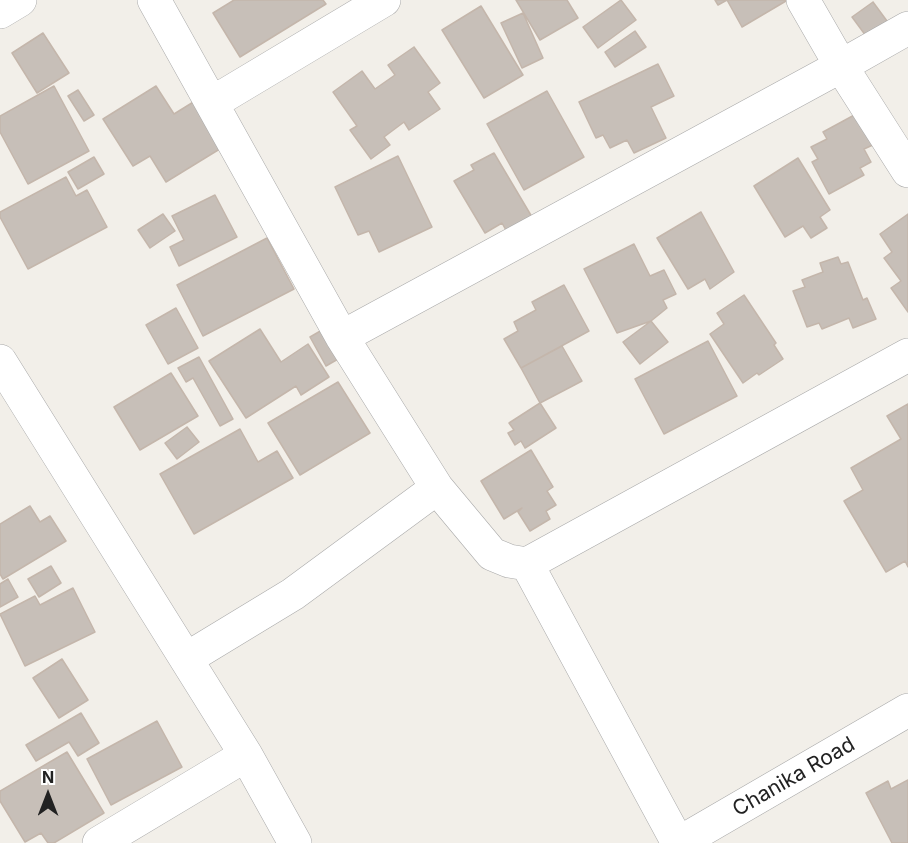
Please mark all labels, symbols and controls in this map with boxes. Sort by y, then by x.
street label: Chanika Road [728,732,860,822]
north arrow [18,765,78,825]
text: N [42,767,54,787]

